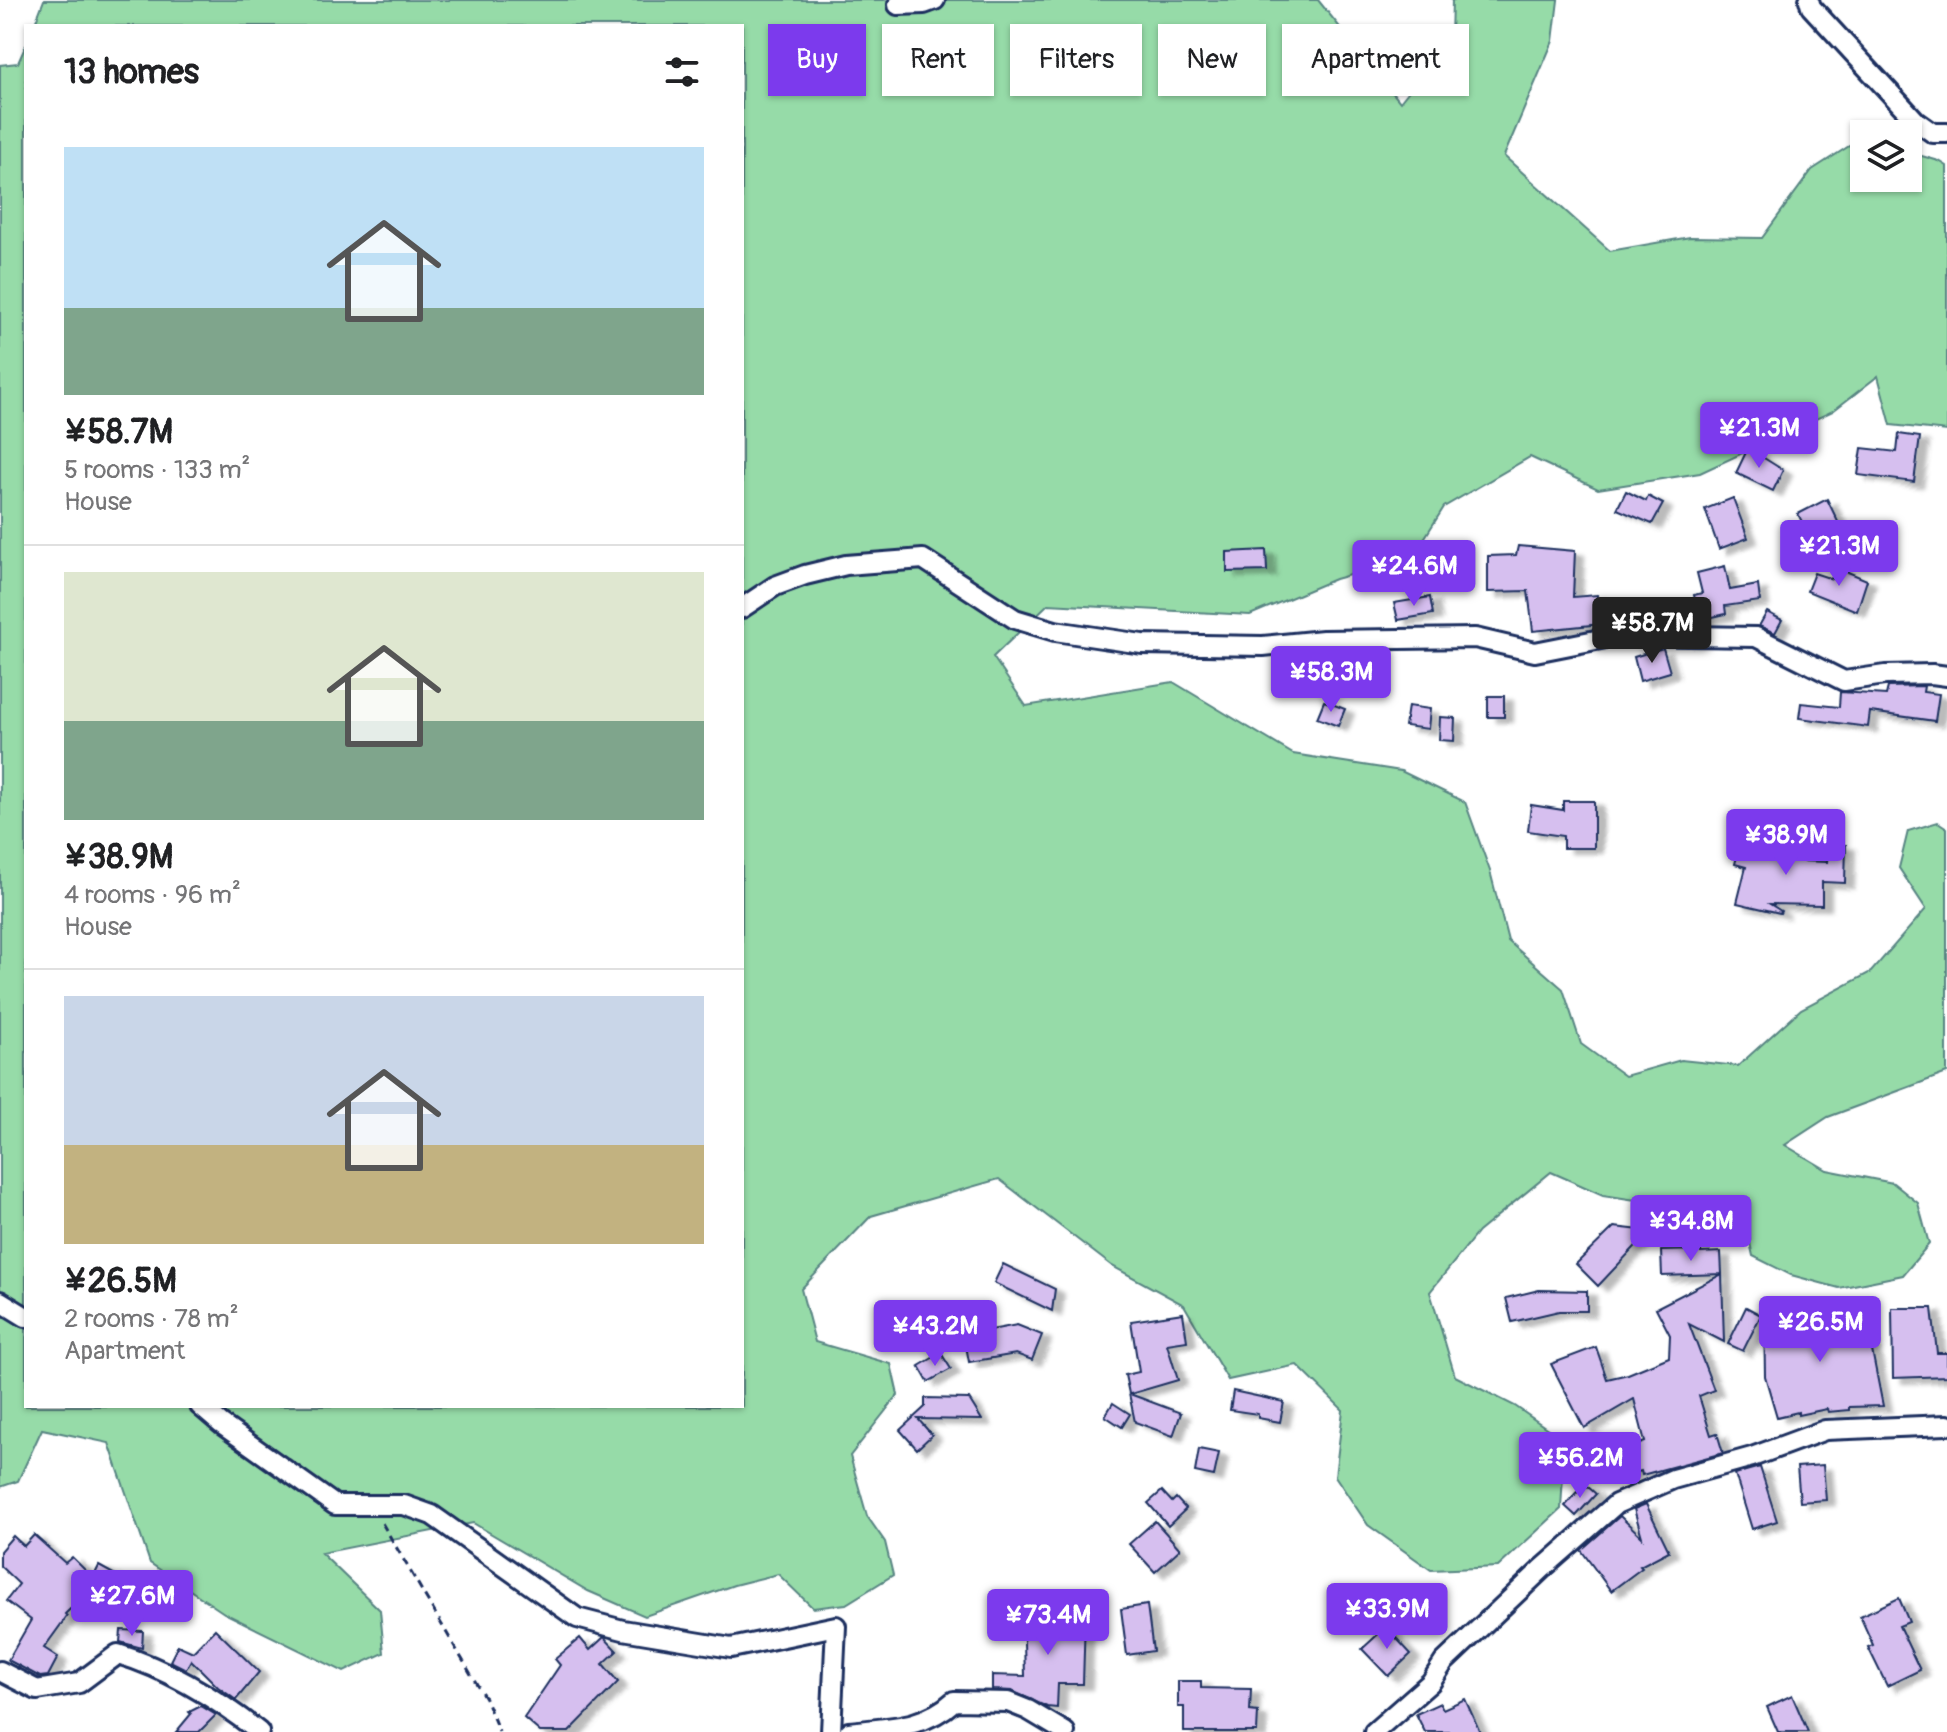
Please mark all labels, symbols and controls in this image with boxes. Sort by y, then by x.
chip: Buy [768,24,866,96]
chip: Rent [882,24,994,96]
chip: Filters [1010,24,1142,96]
chip: New [1158,24,1266,96]
chip: Apartment [1282,24,1469,96]
icon: filters [660,50,704,94]
text: 13 homes [64,51,199,94]
map controls [1850,120,1922,192]
button: layers [1850,120,1922,192]
icon: home [312,199,456,343]
pin: ¥21.3M [1694,402,1824,470]
text: ¥58.7M [64,411,173,454]
text: ¥21.3M [1718,412,1800,444]
text: 5 rooms · 133 m² [64,454,250,486]
text: House [64,486,132,518]
pin: ¥21.3M [1774,520,1904,588]
text: ¥21.3M [1798,530,1880,562]
pin: ¥24.6M [1349,540,1479,608]
text: ¥24.6M [1370,550,1458,582]
pin: ¥58.7M [1587,597,1717,665]
text: ¥58.7M [1610,607,1694,639]
icon: home [312,624,456,768]
pin: ¥58.3M [1266,646,1396,714]
text: ¥58.3M [1289,656,1373,688]
pin: ¥38.9M [1721,809,1851,877]
text: ¥38.9M [1744,819,1828,851]
text: ¥38.9M [64,836,173,879]
text: 4 rooms · 96 m² [64,879,241,911]
text: House [64,911,132,943]
icon: home [312,1048,456,1192]
pin: ¥34.8M [1626,1195,1756,1263]
text: ¥34.8M [1648,1205,1734,1237]
text: ¥26.5M [64,1260,177,1303]
pin: ¥26.5M [1755,1296,1885,1364]
pin: ¥43.2M [870,1300,1000,1368]
text: 2 rooms · 78 m² [64,1303,239,1335]
text: ¥26.5M [1777,1306,1863,1338]
text: ¥43.2M [892,1310,978,1342]
text: Apartment [64,1335,185,1367]
pin: ¥56.2M [1515,1432,1645,1500]
text: ¥56.2M [1537,1442,1623,1474]
pin: ¥27.6M [67,1570,197,1638]
text: ¥27.6M [89,1580,175,1612]
pin: ¥33.9M [1322,1583,1452,1651]
pin: ¥73.4M [983,1589,1113,1657]
text: ¥33.9M [1345,1593,1429,1625]
text: ¥73.4M [1005,1599,1091,1631]

